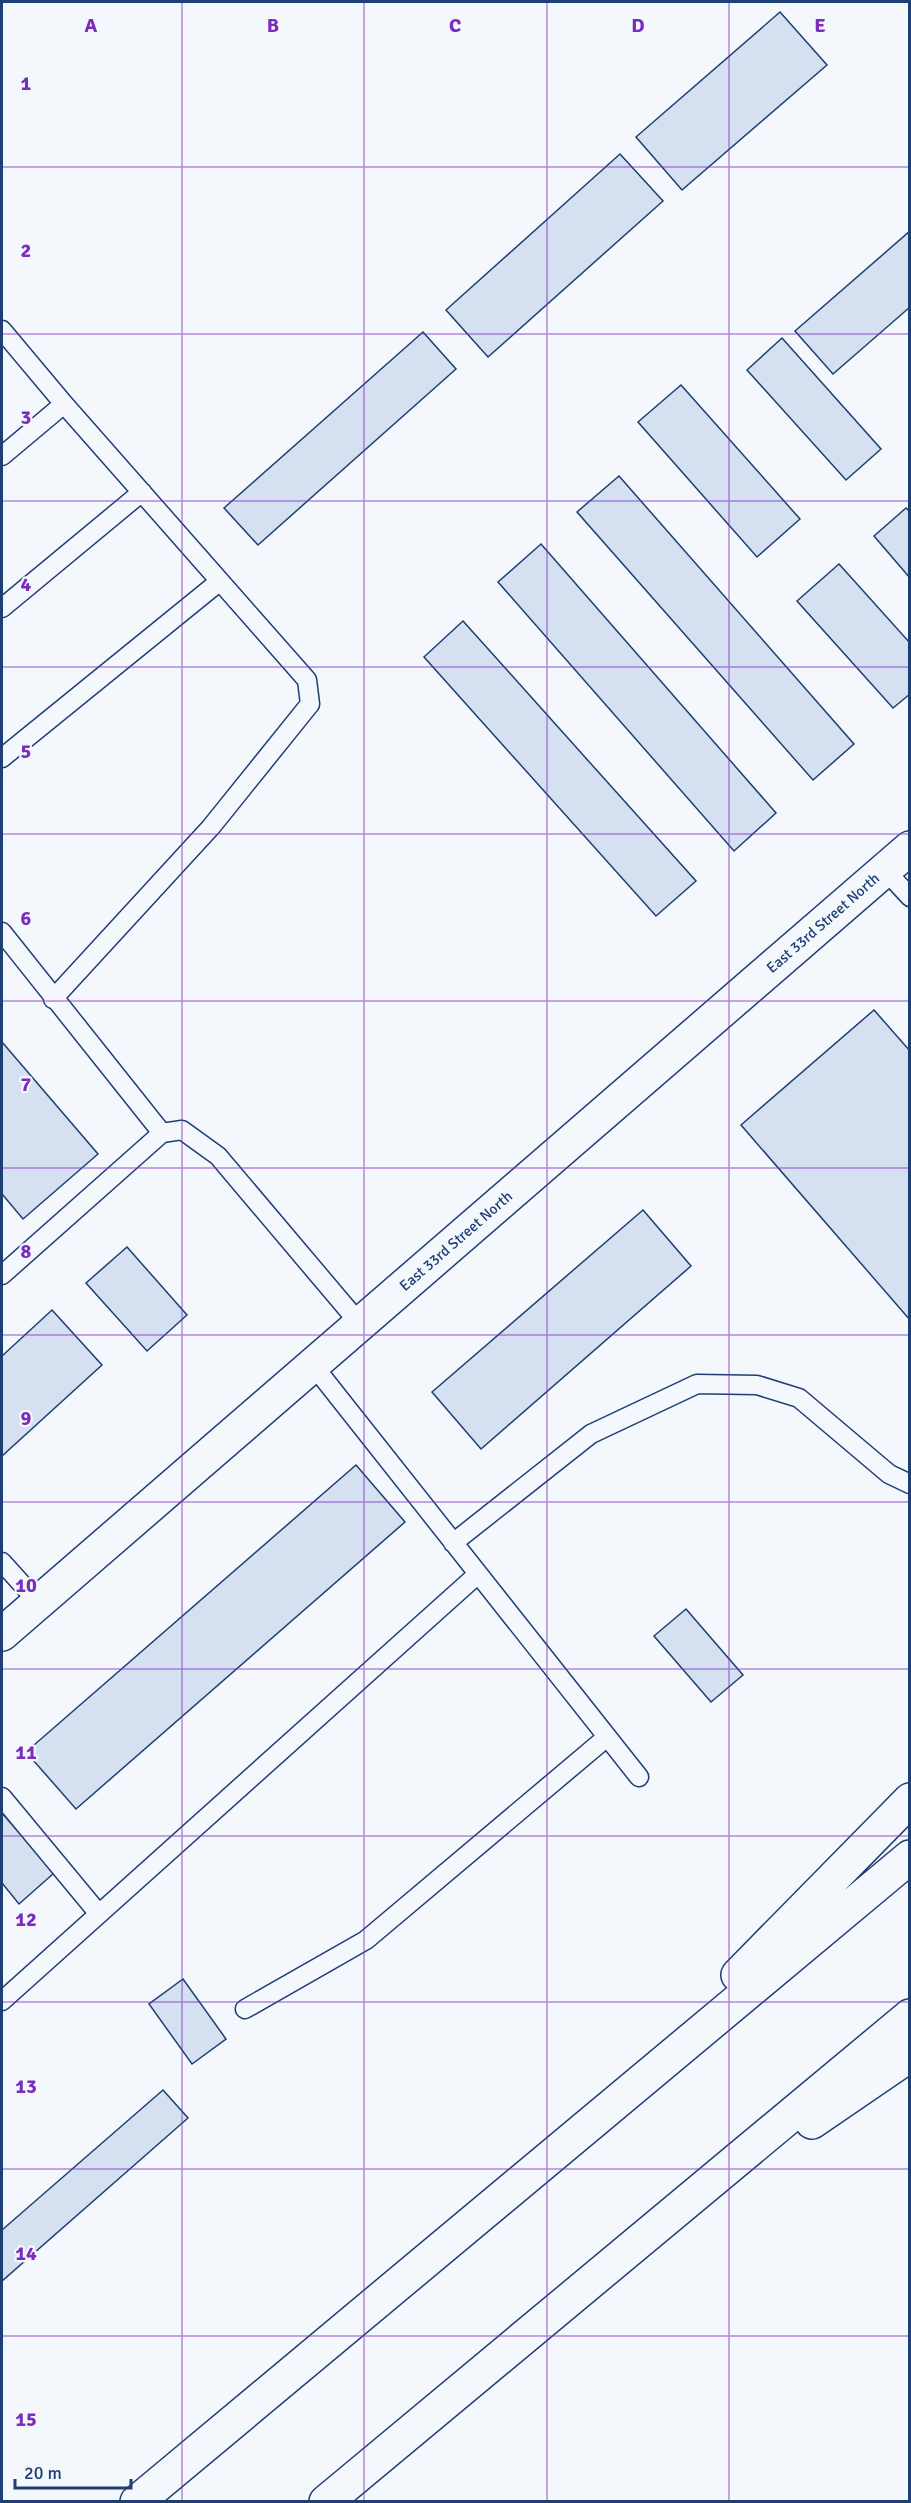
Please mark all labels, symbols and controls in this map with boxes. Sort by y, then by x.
text: A [85,13,98,38]
text: B [267,13,279,38]
text: C [449,13,461,38]
text: D [631,13,645,38]
text: E [814,13,826,38]
text: 1 [21,71,32,96]
text: 2 [21,238,31,263]
text: 3 [21,405,31,430]
text: 4 [21,572,32,597]
text: 5 [21,739,31,764]
street label: East 33rd Street North [763,869,883,977]
text: 6 [21,906,32,931]
text: 7 [21,1072,32,1097]
street label: East 33rd Street North [396,1187,516,1295]
text: 8 [21,1239,32,1264]
text: 9 [21,1406,32,1431]
text: 10 [15,1573,37,1598]
text: 11 [15,1740,37,1765]
text: 12 [15,1907,37,1932]
text: 13 [15,2074,37,2099]
text: 14 [15,2241,37,2266]
text: 15 [15,2407,37,2432]
scale bar [15,2452,130,2490]
text: 20 m [24,2462,62,2484]

